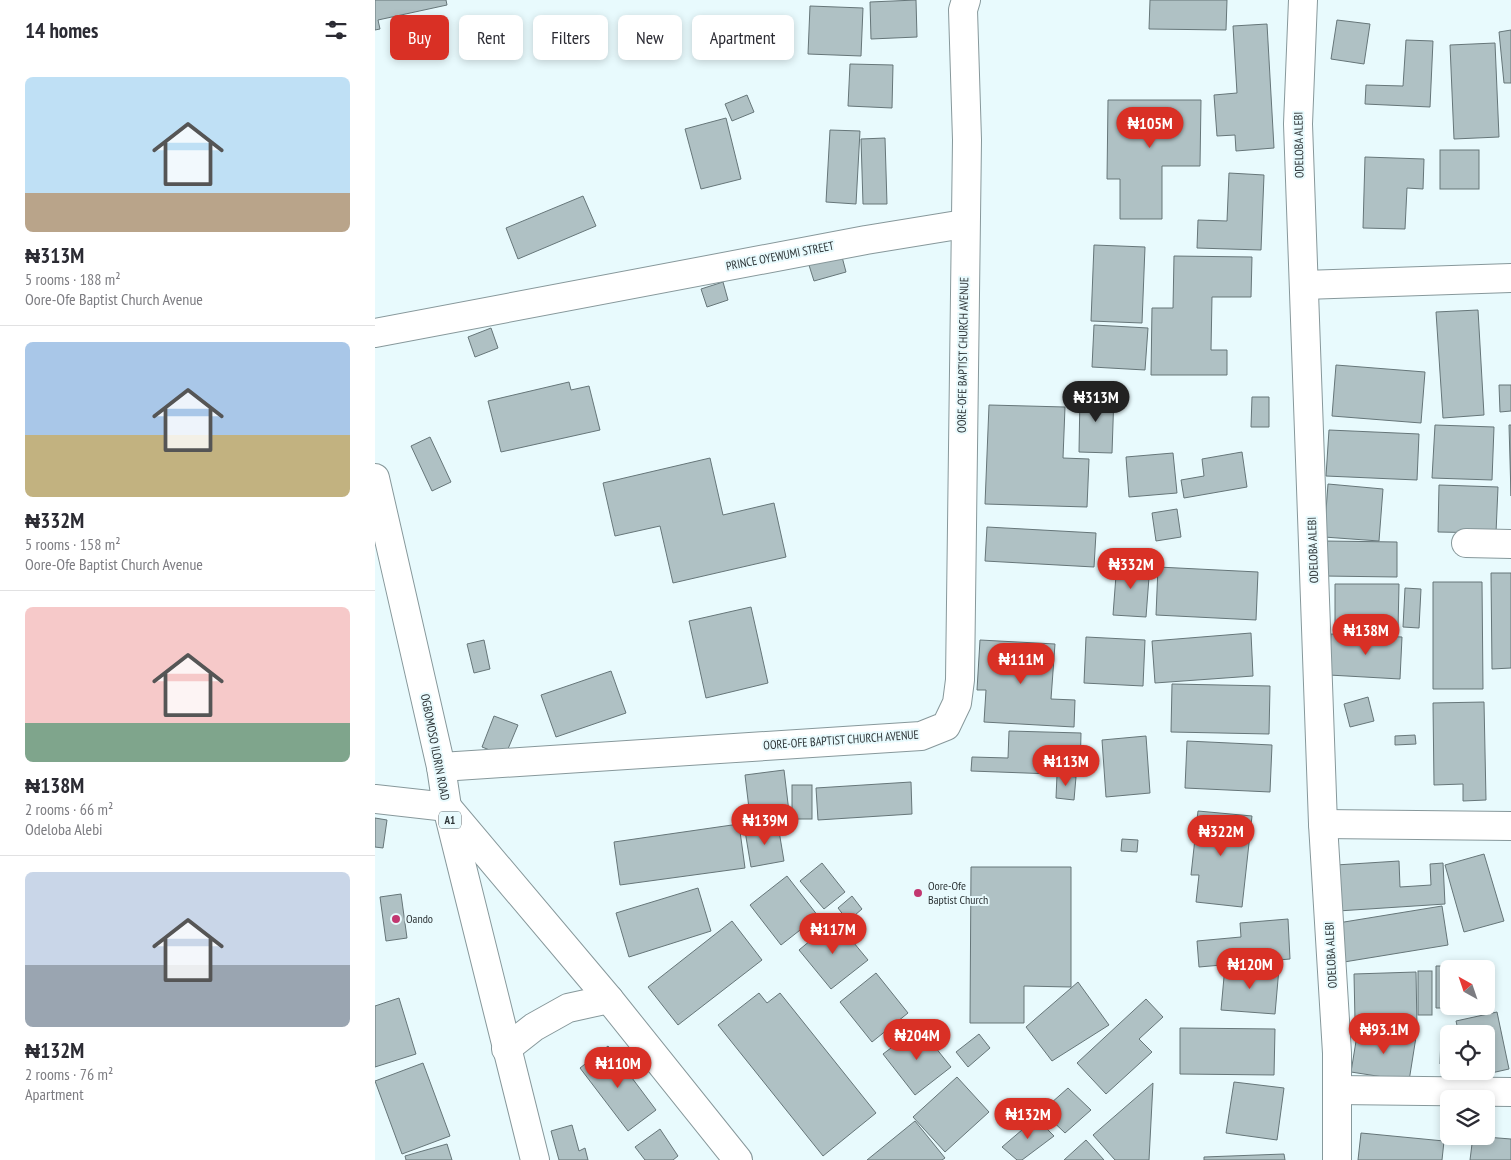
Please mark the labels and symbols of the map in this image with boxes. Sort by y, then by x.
pin: ₦105M [1115,106,1185,149]
street label: ODELOBA ALEBI [1290,112,1307,178]
street label: PRINCE OYEWUMI STREET [725,238,836,273]
street label: OORE-OFE BAPTIST CHURCH AVENUE [954,277,971,433]
pin: ₦313M [1061,380,1131,423]
street label: ODELOBA ALEBI [1304,517,1321,583]
pin: ₦332M [1096,548,1166,590]
pin: ₦138M [1331,614,1401,656]
pin: ₦111M [986,642,1056,685]
street label: OGBOMOSO ILORIN ROAD [418,692,453,801]
street label: OORE-OFE BAPTIST CHURCH AVENUE [763,727,919,752]
pin: ₦113M [1031,744,1101,787]
pin: ₦139M [730,804,800,846]
road number: A1 [439,812,461,828]
pin: ₦322M [1186,814,1256,857]
place label: Oore-Ofe Baptist Church [928,878,988,907]
marker: Oore-Ofe Baptist Church [912,887,924,899]
place label: Oando [406,911,433,926]
pin: ₦117M [798,912,868,955]
marker: Oando [390,913,402,925]
street label: ODELOBA ALEBI [1321,922,1340,989]
pin: ₦120M [1215,948,1285,990]
north arrow [1440,960,1495,1015]
pin: ₦93.1M [1343,1012,1425,1055]
pin: ₦204M [882,1018,952,1061]
pin: ₦110M [583,1046,653,1089]
pin: ₦132M [993,1098,1063,1140]

